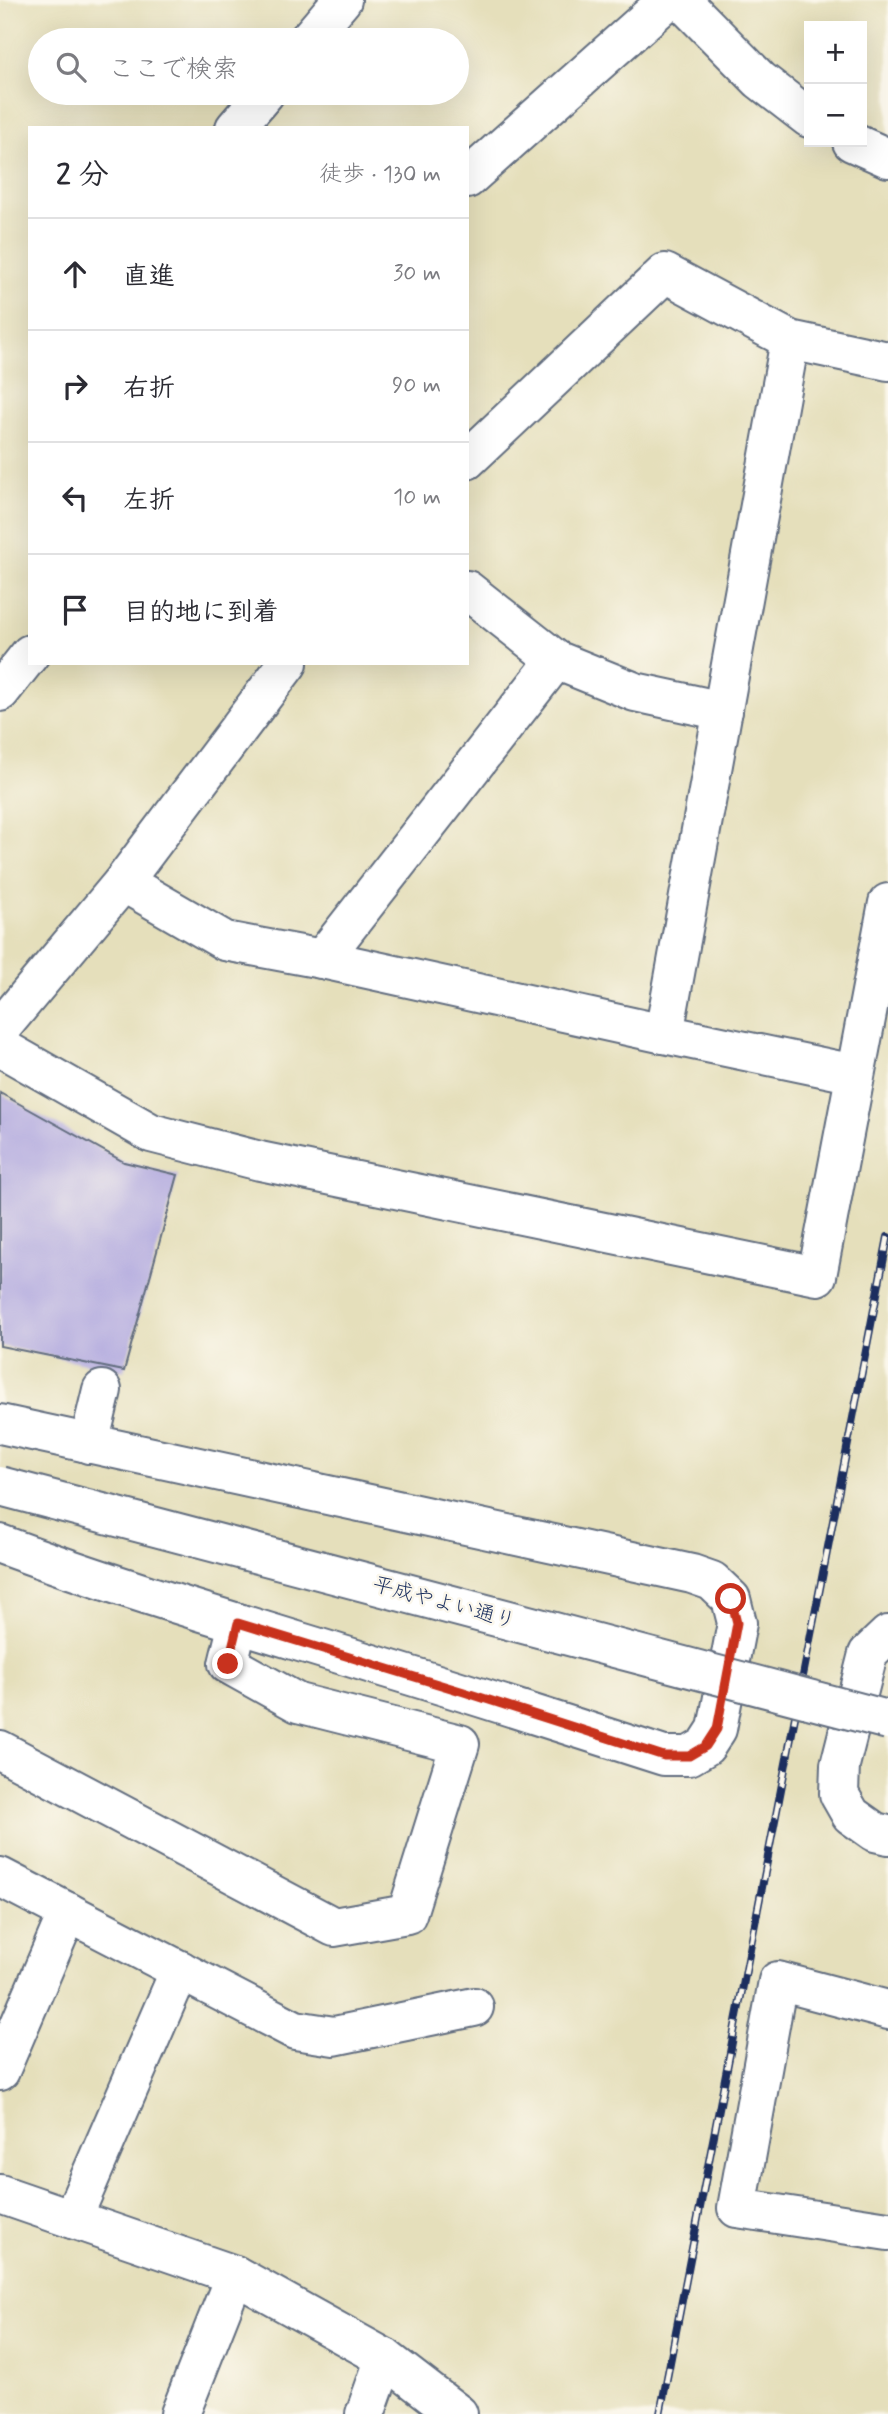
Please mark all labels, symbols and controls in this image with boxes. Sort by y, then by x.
map controls [804,21,867,147]
button: + [804,21,867,84]
search box [28,28,469,105]
icon: search [52,48,90,86]
text: ここで検索 [108,53,238,87]
button: − [804,84,867,147]
text: 2 分 [56,156,109,195]
text: 徒歩 · 130 m [319,160,441,190]
icon: ahead [56,255,94,293]
text: 30 m [393,259,441,289]
text: 直進 [123,260,175,294]
icon: right [56,367,94,405]
text: 90 m [392,371,441,401]
text: 右折 [123,372,175,406]
icon: left [56,479,94,517]
text: 10 m [393,483,441,513]
text: 左折 [123,484,175,518]
icon: arrive [56,591,94,629]
text: 目的地に到着 [123,596,279,630]
street label: 平成やよい通り [369,1570,519,1636]
route start [715,1583,746,1614]
route end [212,1648,243,1679]

